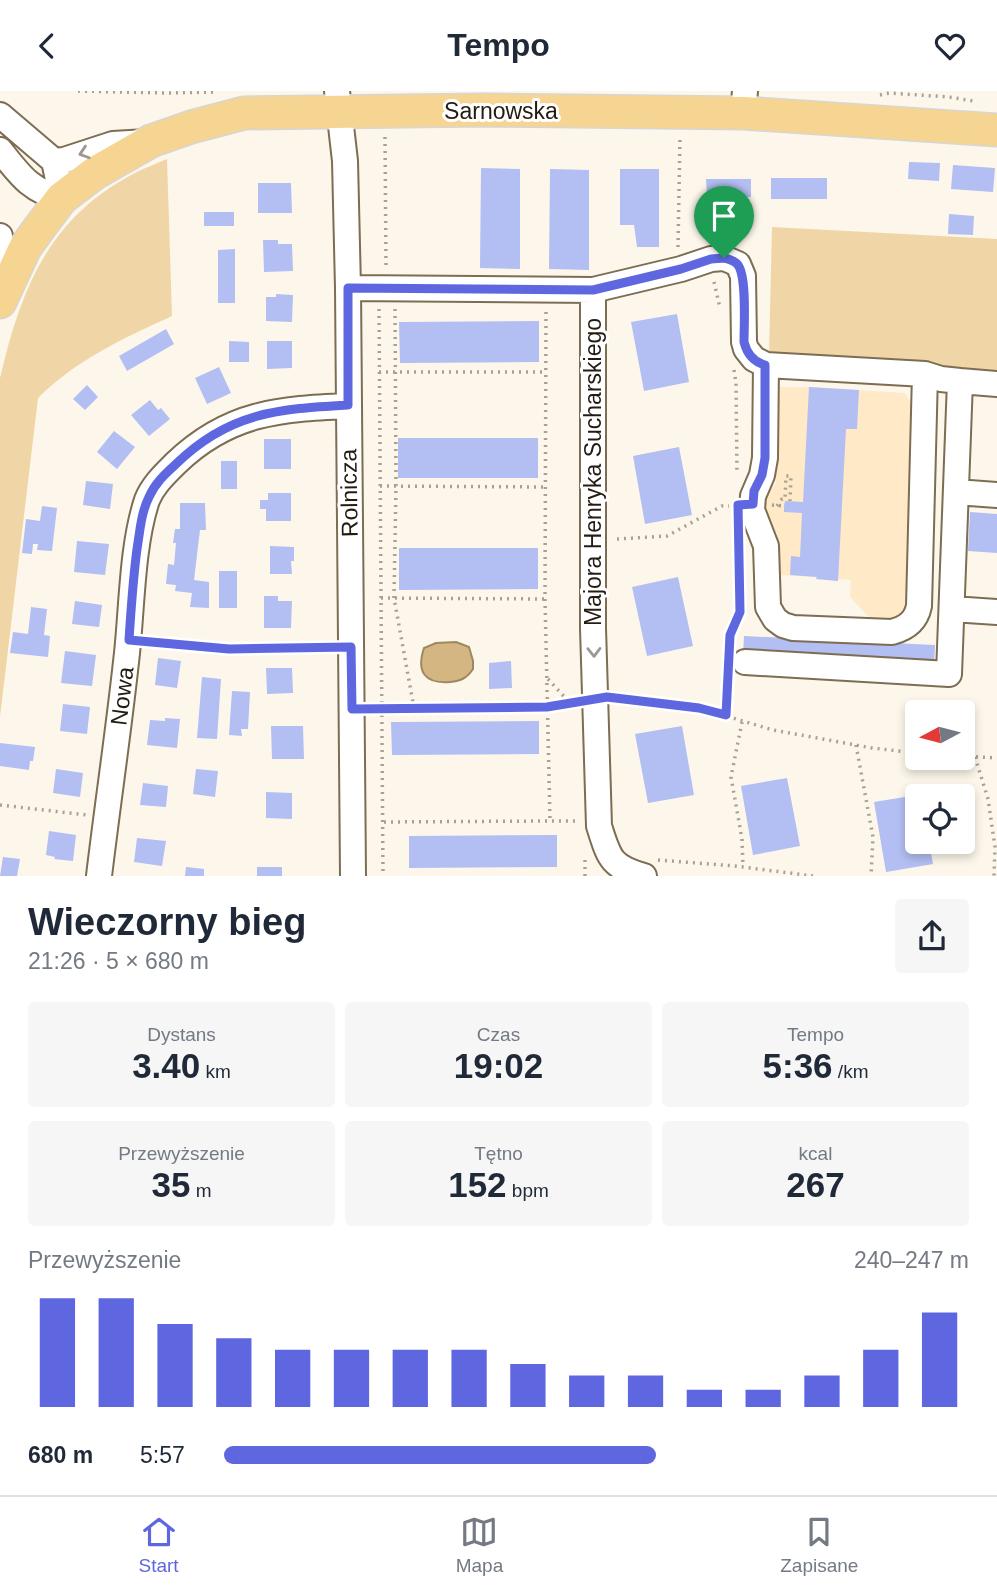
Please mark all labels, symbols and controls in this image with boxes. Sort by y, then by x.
icon: back [28,27,66,65]
text: Tempo [447,27,550,63]
icon: heart [931,27,969,65]
street label: Sarnowska [444,98,558,124]
one-way arrow [79,145,91,159]
pin [694,186,754,258]
icon: arrive [705,197,743,235]
street label: Majora Henryka Sucharskiego [580,318,606,626]
street label: Rolnicza [335,448,363,537]
one-way arrow [586,647,601,658]
street label: Nowa [106,665,139,727]
north arrow [905,700,975,770]
map controls [905,700,975,854]
button: locate [905,784,975,854]
button: share [895,899,969,973]
text: Wieczorny bieg [28,901,306,943]
text: 21:26 · 5 × 680 m [28,948,209,974]
text: Dystans [147,1024,216,1045]
text: Czas [477,1024,520,1045]
text: Tempo [787,1024,844,1045]
text: 3.40 [132,1046,200,1085]
text: 19:02 [454,1046,543,1085]
text: 5:36 [763,1046,833,1085]
text: km [200,1061,231,1082]
text: /km [833,1061,868,1082]
text: Przewyższenie [118,1143,245,1164]
text: Tętno [474,1143,523,1164]
text: kcal [799,1143,832,1164]
text: 35 [151,1165,190,1204]
text: 152 [448,1165,507,1204]
text: 267 [786,1165,845,1204]
text: m [190,1180,212,1201]
text: bpm [507,1180,549,1201]
text: Przewyższenie [28,1247,181,1273]
text: 240–247 m [854,1247,969,1273]
text: 680 m [28,1442,93,1468]
text: 5:57 [140,1442,185,1468]
tab: Start [139,1513,179,1577]
tab: Mapa [456,1513,503,1577]
tab: Zapisane [780,1513,858,1577]

